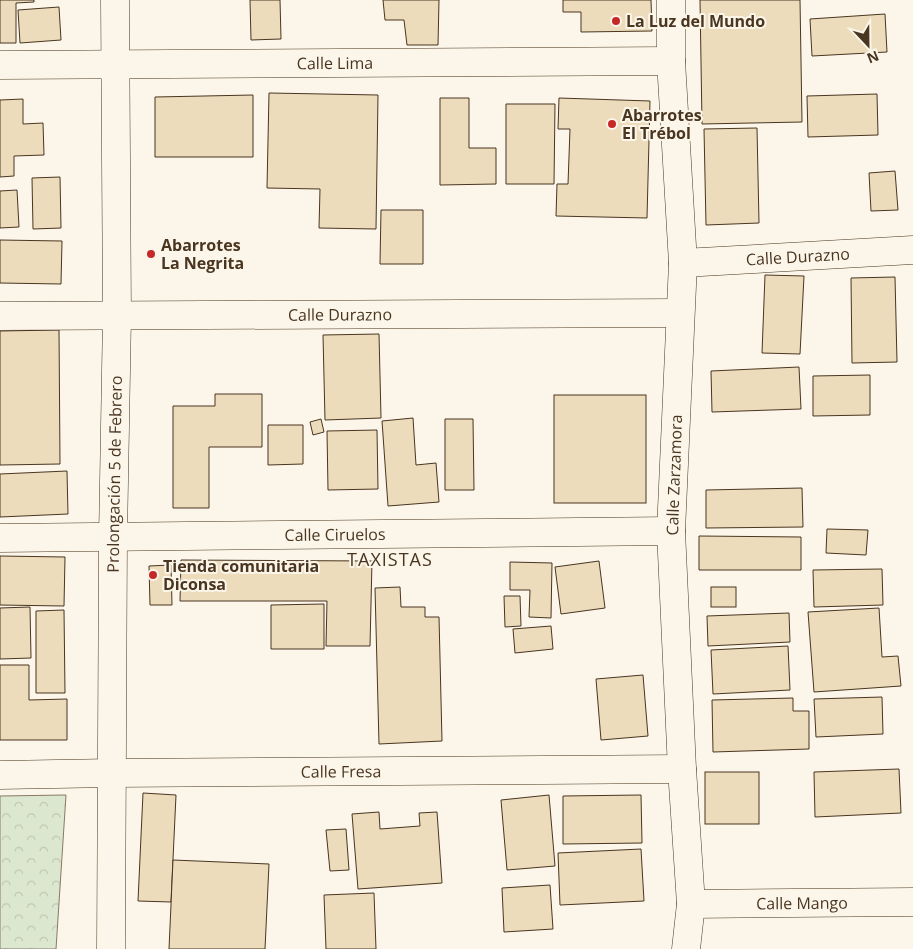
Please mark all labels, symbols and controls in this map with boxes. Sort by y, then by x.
place label: La Luz del Mundo [626,10,765,32]
marker: La Luz del Mundo [610,15,622,27]
north arrow [843,20,893,70]
text: N [864,47,882,68]
street label: Calle Lima [297,52,373,74]
place label: Abarrotes El Trébol [622,104,702,144]
marker: Abarrotes El Trébol [606,118,618,130]
place label: Abarrotes La Negrita [161,234,244,274]
street label: Calle Durazno [745,243,850,270]
marker: Abarrotes La Negrita [145,248,157,260]
street label: Calle Durazno [288,303,392,326]
street label: Prolongación 5 de Febrero [102,375,127,573]
street label: Calle Zarzamora [661,414,687,536]
street label: Calle Ciruelos [284,523,386,546]
district label: TAXISTAS [347,547,433,571]
place label: Tienda comunitaria Diconsa [163,555,319,595]
marker: Tienda comunitaria Diconsa [147,569,159,581]
street label: Calle Fresa [301,760,381,783]
street label: Calle Mango [756,892,848,914]

